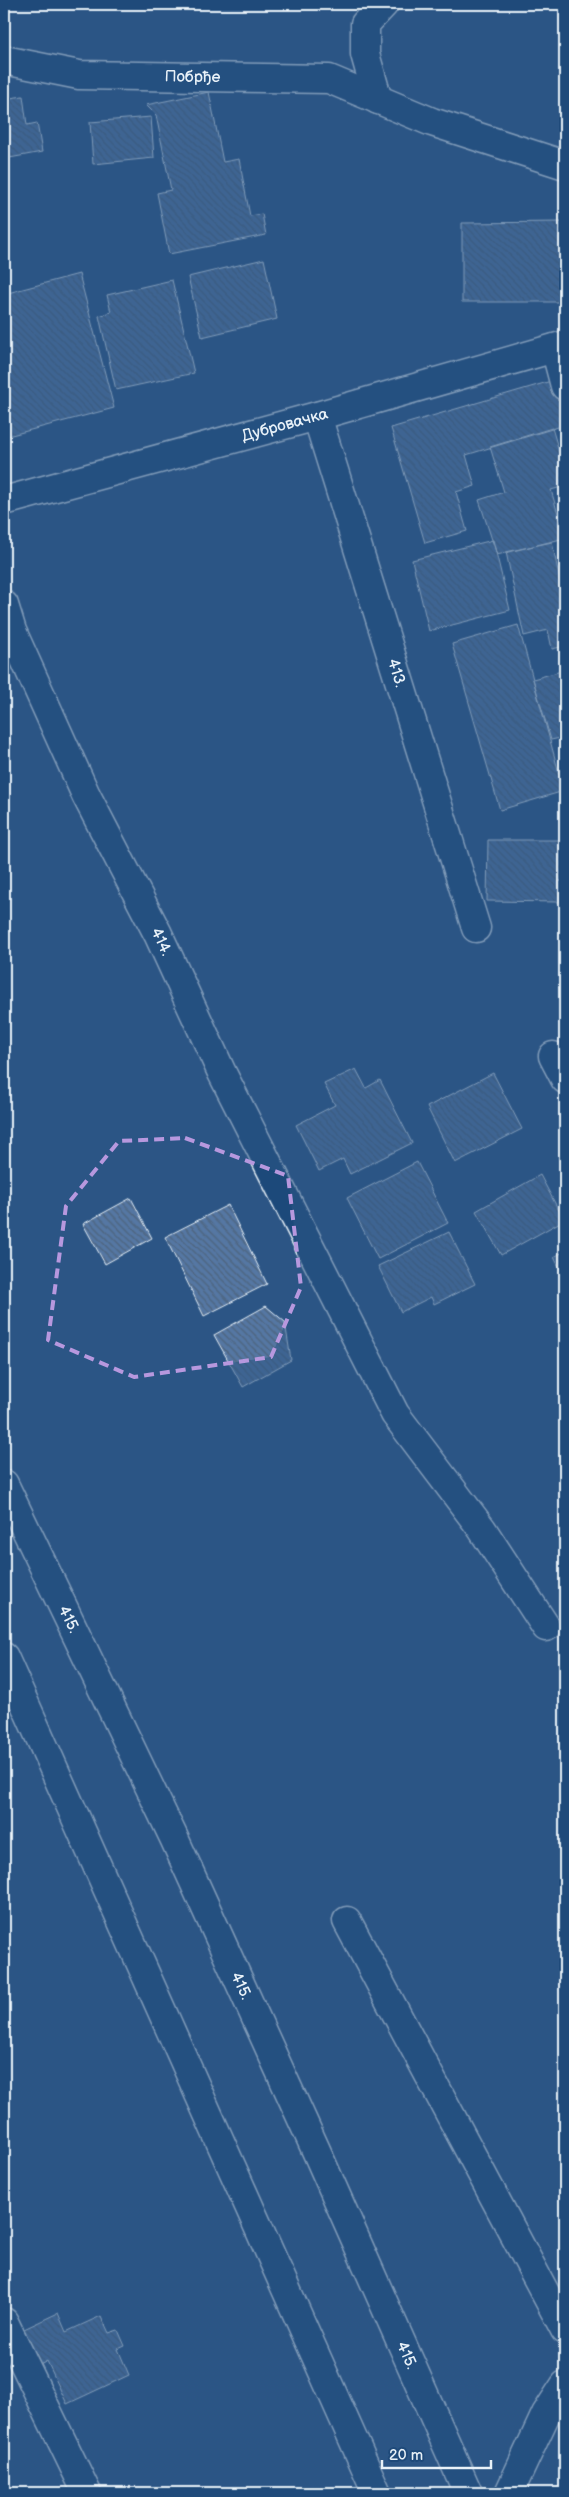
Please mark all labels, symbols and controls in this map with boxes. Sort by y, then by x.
street label: Побрђе [164,67,221,87]
street label: Дубровачка [240,404,331,446]
street label: 413. [383,656,410,690]
street label: 414. [147,924,176,959]
street label: 415. [54,1602,84,1636]
street label: 415. [227,1969,256,2003]
street label: 415. [393,2338,421,2372]
scale bar [382,2437,490,2469]
text: 20 m [389,2446,423,2465]

